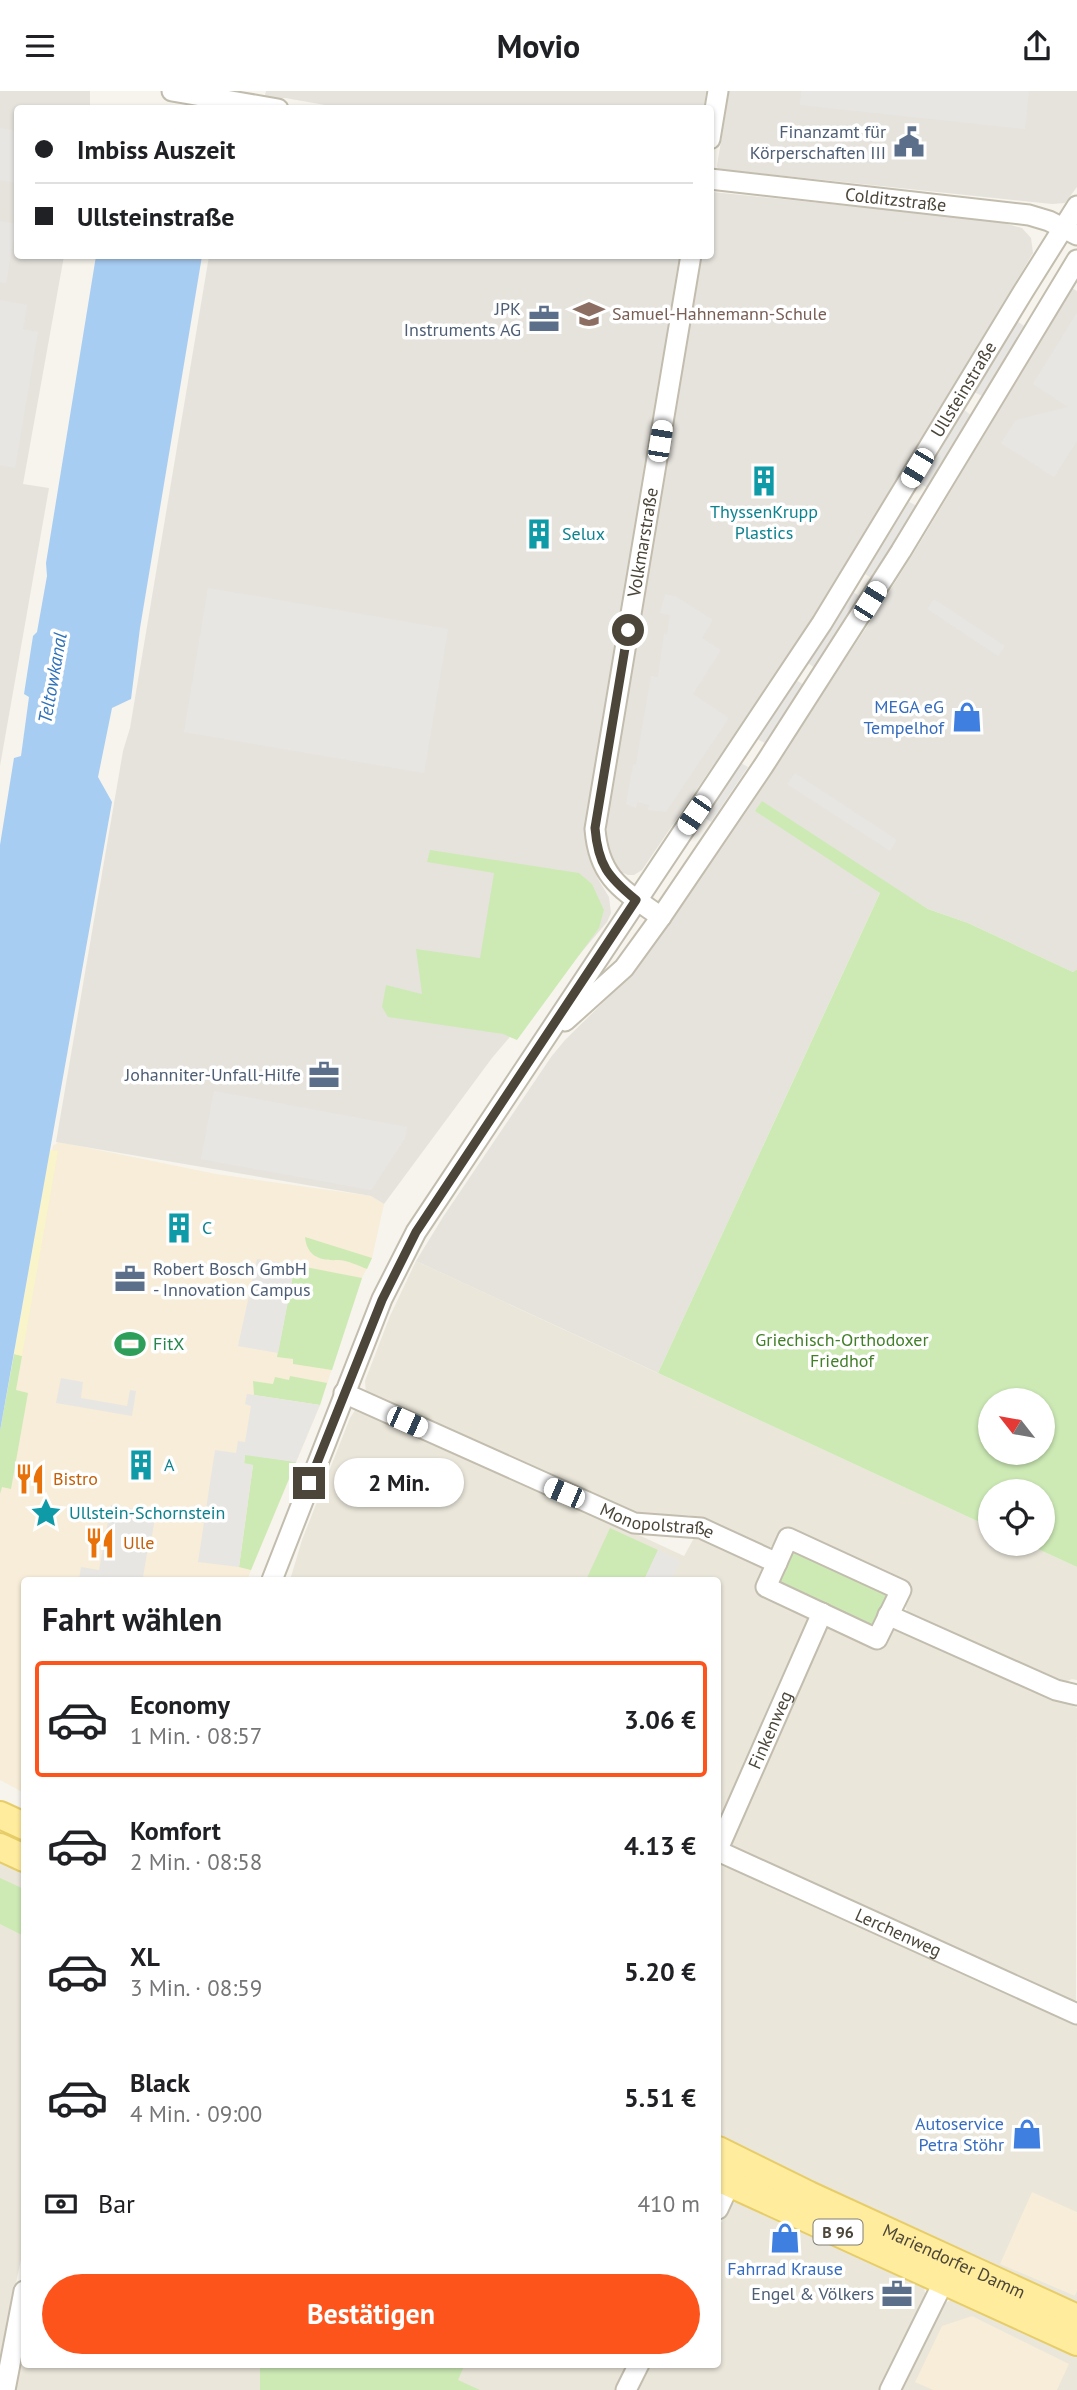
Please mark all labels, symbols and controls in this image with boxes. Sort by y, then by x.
text: Movio [497,25,580,67]
icon: menu [21,27,59,65]
icon: share [1018,27,1056,65]
place label: Finanzamt für Körperschaften III [750,120,886,164]
public building icon: Finanzamt für Körperschaften III [892,125,926,159]
text: Imbiss Auszeit [77,133,235,166]
street label: Colditzstraße [844,182,948,217]
text: Ullsteinstraße [77,200,235,233]
place label: JPK Instruments AG [404,297,521,341]
school or university icon: Samuel-Hahnemann-Schule [572,297,606,331]
office icon: JPK Instruments AG [527,302,561,336]
place label: Samuel-Hahnemann-Schule [612,302,827,325]
street label: Ullsteinstraße [925,337,1001,441]
car [647,419,674,463]
car [898,445,937,491]
building icon: ThyssenKrupp Plastics [747,464,781,498]
street label: Volkmarstraße [622,486,663,600]
place label: ThyssenKrupp Plastics [710,500,818,544]
building icon: Selux [522,517,556,551]
place label: Selux [562,522,605,545]
car [850,578,891,624]
route start [612,614,644,646]
water label: Teltowkanal [32,631,72,725]
place label: MEGA eG Tempelhof [863,695,945,739]
shop icon: MEGA eG Tempelhof [950,700,984,734]
car [674,792,715,838]
office icon: Johanniter-Unfall-Hilfe [307,1058,341,1092]
place label: Johanniter-Unfall-Hilfe [124,1063,301,1086]
building icon: C [162,1211,196,1245]
place label: C [202,1216,212,1239]
place label: Robert Bosch GmbH - Innovation Campus [153,1257,311,1301]
office icon: Robert Bosch GmbH - Innovation Campus [113,1262,147,1296]
sports icon: FitX [113,1327,147,1361]
park label: Griechisch-Orthodoxer Friedhof [755,1328,929,1372]
place label: FitX [153,1332,184,1355]
north arrow [978,1388,1055,1465]
map controls [978,1388,1055,1556]
car [384,1404,431,1440]
building icon: A [124,1448,158,1482]
place label: A [164,1453,175,1476]
callout: 2 Min. [334,1459,463,1507]
restaurant icon: Bistro [13,1462,47,1496]
place label: Bistro [53,1467,98,1490]
route end [293,1467,325,1499]
text: 2 Min. [368,1468,430,1497]
car [541,1475,588,1511]
button: locate [978,1479,1055,1556]
place icon: Ullstein-Schornstein [29,1496,63,1530]
street label: Monopolstraße [597,1497,718,1544]
place label: Ullstein-Schornstein [69,1501,225,1524]
restaurant icon: Ulle [83,1526,117,1560]
place label: Ulle [123,1531,154,1554]
text: Fahrt wählen [42,1598,222,1640]
street label: Finkenweg [743,1687,797,1772]
icon: car [46,1688,109,1751]
text: Economy [130,1688,230,1721]
text: 3.06 € [624,1703,696,1736]
text: 1 Min. · 08:57 [130,1721,262,1750]
icon: car [46,1814,109,1877]
text: Komfort [130,1814,221,1847]
text: 4.13 € [624,1829,696,1862]
text: 2 Min. · 08:58 [130,1847,262,1876]
street label: Lerchenweg [852,1903,945,1962]
icon: car [46,1940,109,2003]
text: XL [130,1940,160,1973]
text: 5.20 € [624,1955,696,1988]
text: 3 Min. · 08:59 [130,1973,262,2002]
icon: car [46,2066,109,2129]
text: Black [130,2066,190,2099]
text: 5.51 € [624,2081,696,2114]
text: 4 Min. · 09:00 [130,2099,262,2128]
place label: Autoservice Petra Stöhr [915,2112,1004,2156]
shop icon: Autoservice Petra Stöhr [1010,2117,1044,2151]
icon: cash [42,2185,80,2223]
text: Bar [98,2187,135,2220]
text: 410 m [638,2189,700,2218]
street label: Mariendorfer Damm [879,2218,1029,2304]
road number: B 96 [814,2219,862,2245]
shop icon: Fahrrad Krause [768,2221,802,2255]
place label: Fahrrad Krause [727,2257,843,2280]
button: Bestätigen [42,2274,700,2354]
office icon: Engel & Völkers [880,2277,914,2311]
place label: Engel & Völkers [751,2282,874,2305]

